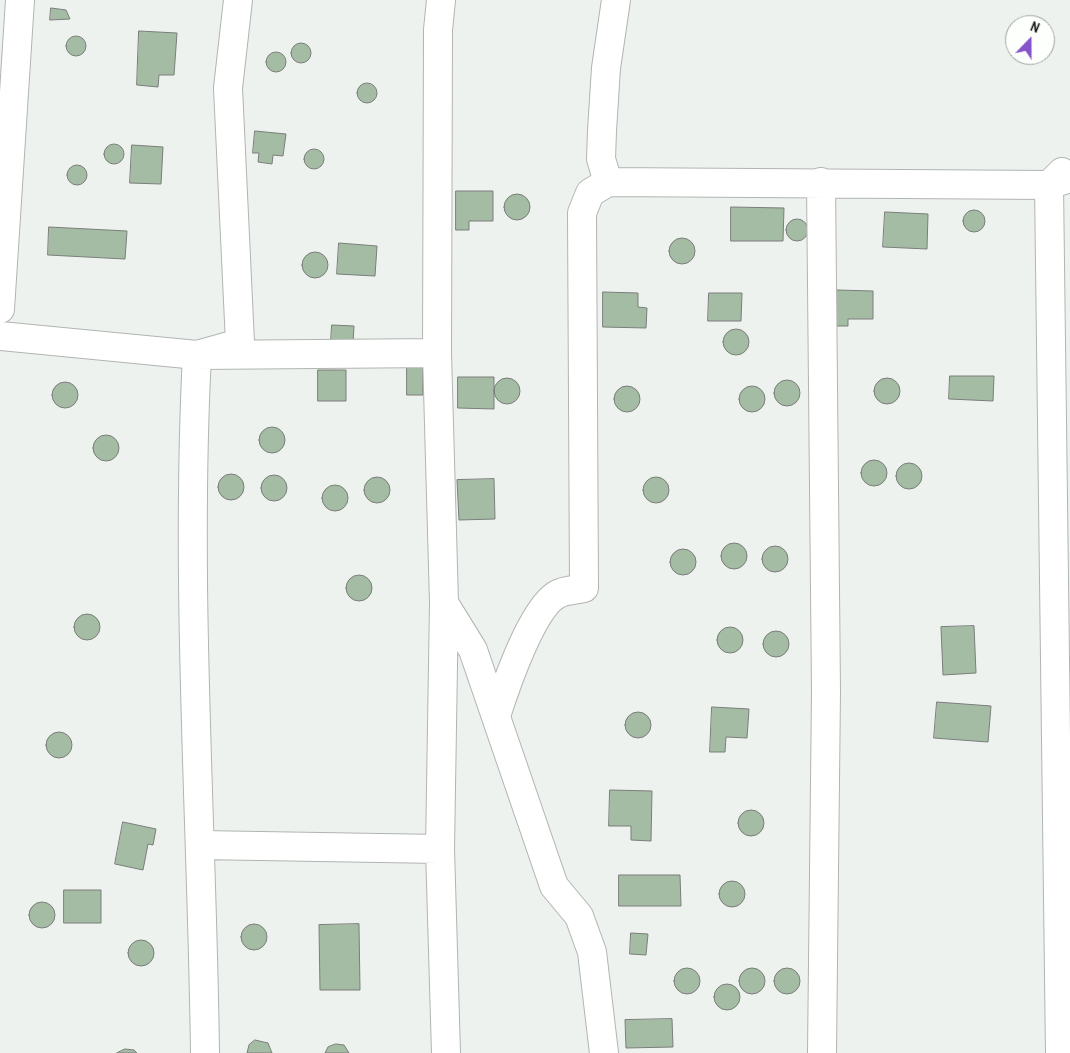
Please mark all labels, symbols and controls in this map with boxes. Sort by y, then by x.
north arrow [1005,15,1055,65]
text: N [1028,17,1042,37]

